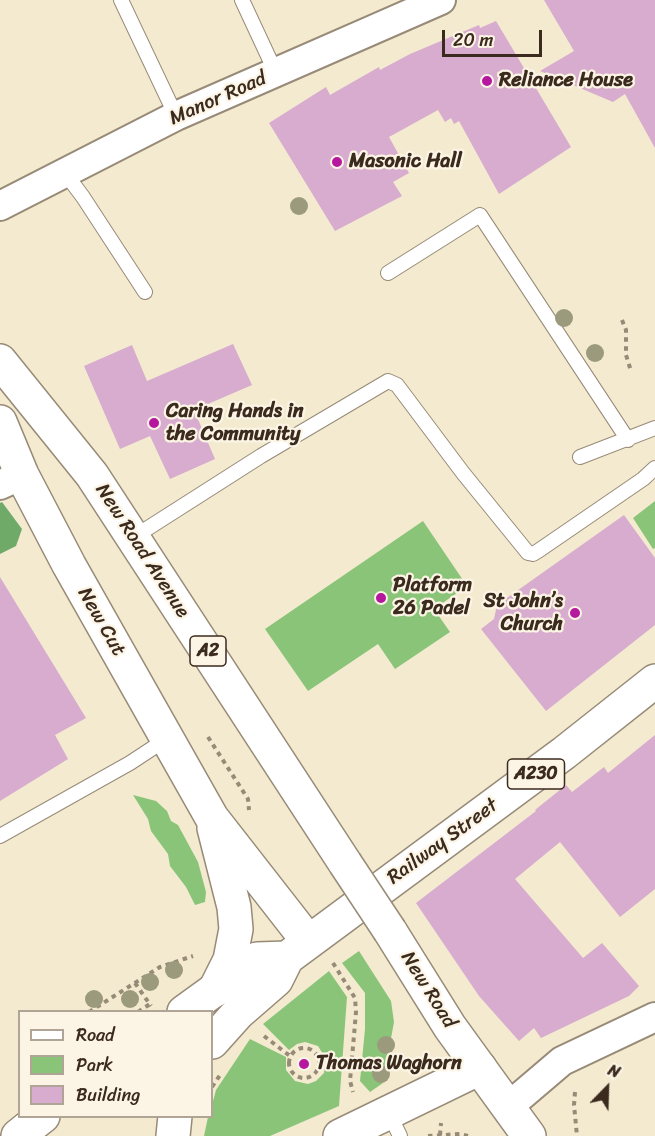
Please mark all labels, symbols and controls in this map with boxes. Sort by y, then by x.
scale bar [445,18,546,56]
text: 20 m [453,24,493,56]
street label: Manor Road [166,67,270,131]
place label: Reliance House [499,69,633,93]
marker: Reliance House [480,74,494,88]
place label: Masonic Hall [349,150,462,174]
marker: Masonic Hall [330,155,344,169]
place label: Caring Hands in the Community [166,400,304,447]
marker: Caring Hands in the Community [147,416,161,430]
street label: New Road Avenue [90,479,194,623]
place label: Platform 26 Padel [393,574,472,621]
street label: New Cut [72,583,130,661]
place label: St John’s Church [483,590,563,637]
marker: Platform 26 Padel [374,591,388,605]
marker: St John’s Church [568,606,582,620]
road number: A2 [190,636,226,666]
road number: A230 [508,759,564,789]
street label: Railway Street [383,794,503,890]
street label: New Road [395,947,461,1033]
legend [18,1010,213,1118]
text: Road [76,1019,115,1051]
text: Park [76,1049,113,1081]
place label: Thomas Waghorn [316,1052,462,1076]
text: N [603,1055,625,1086]
marker: Thomas Waghorn [297,1057,311,1071]
north arrow [577,1058,637,1118]
text: Building [76,1079,140,1111]

